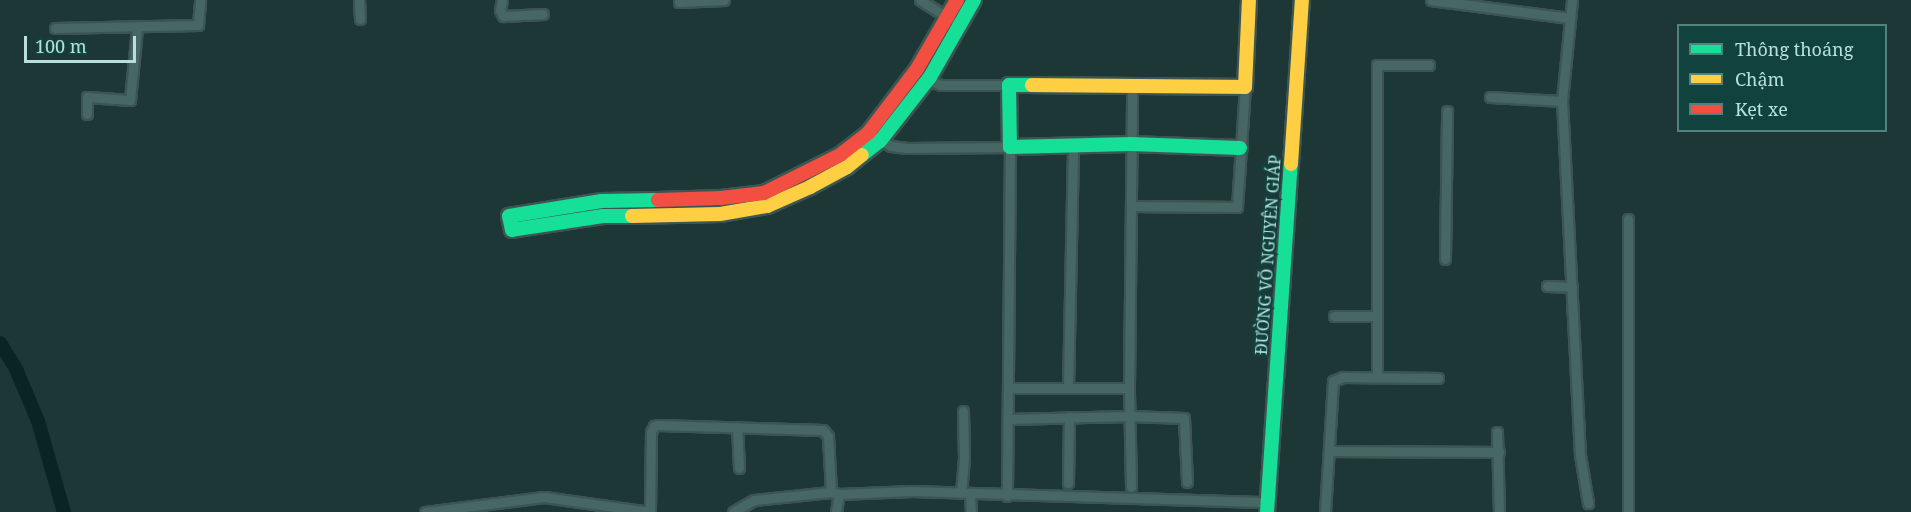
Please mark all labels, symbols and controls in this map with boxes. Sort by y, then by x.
scale bar [27,24,140,62]
legend [1677,24,1887,132]
text: 100 m [35,34,87,58]
text: Thông thoáng [1735,37,1853,61]
text: Chậm [1735,67,1785,91]
text: Kẹt xe [1735,97,1788,121]
street label: ĐƯỜNG VÕ NGUYÊN GIÁP [1251,154,1285,356]

